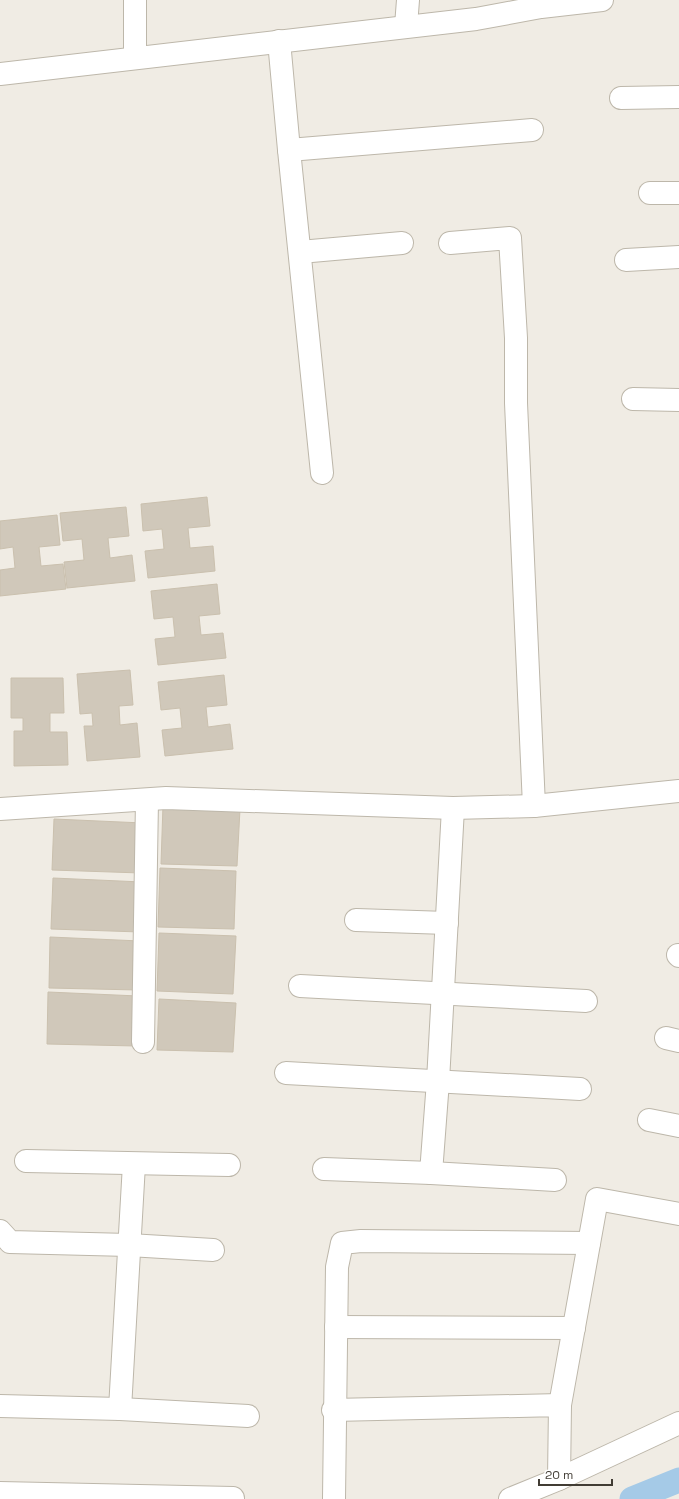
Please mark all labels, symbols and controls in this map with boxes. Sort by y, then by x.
scale bar [539,1461,612,1487]
text: 20 m [545,1467,573,1483]

